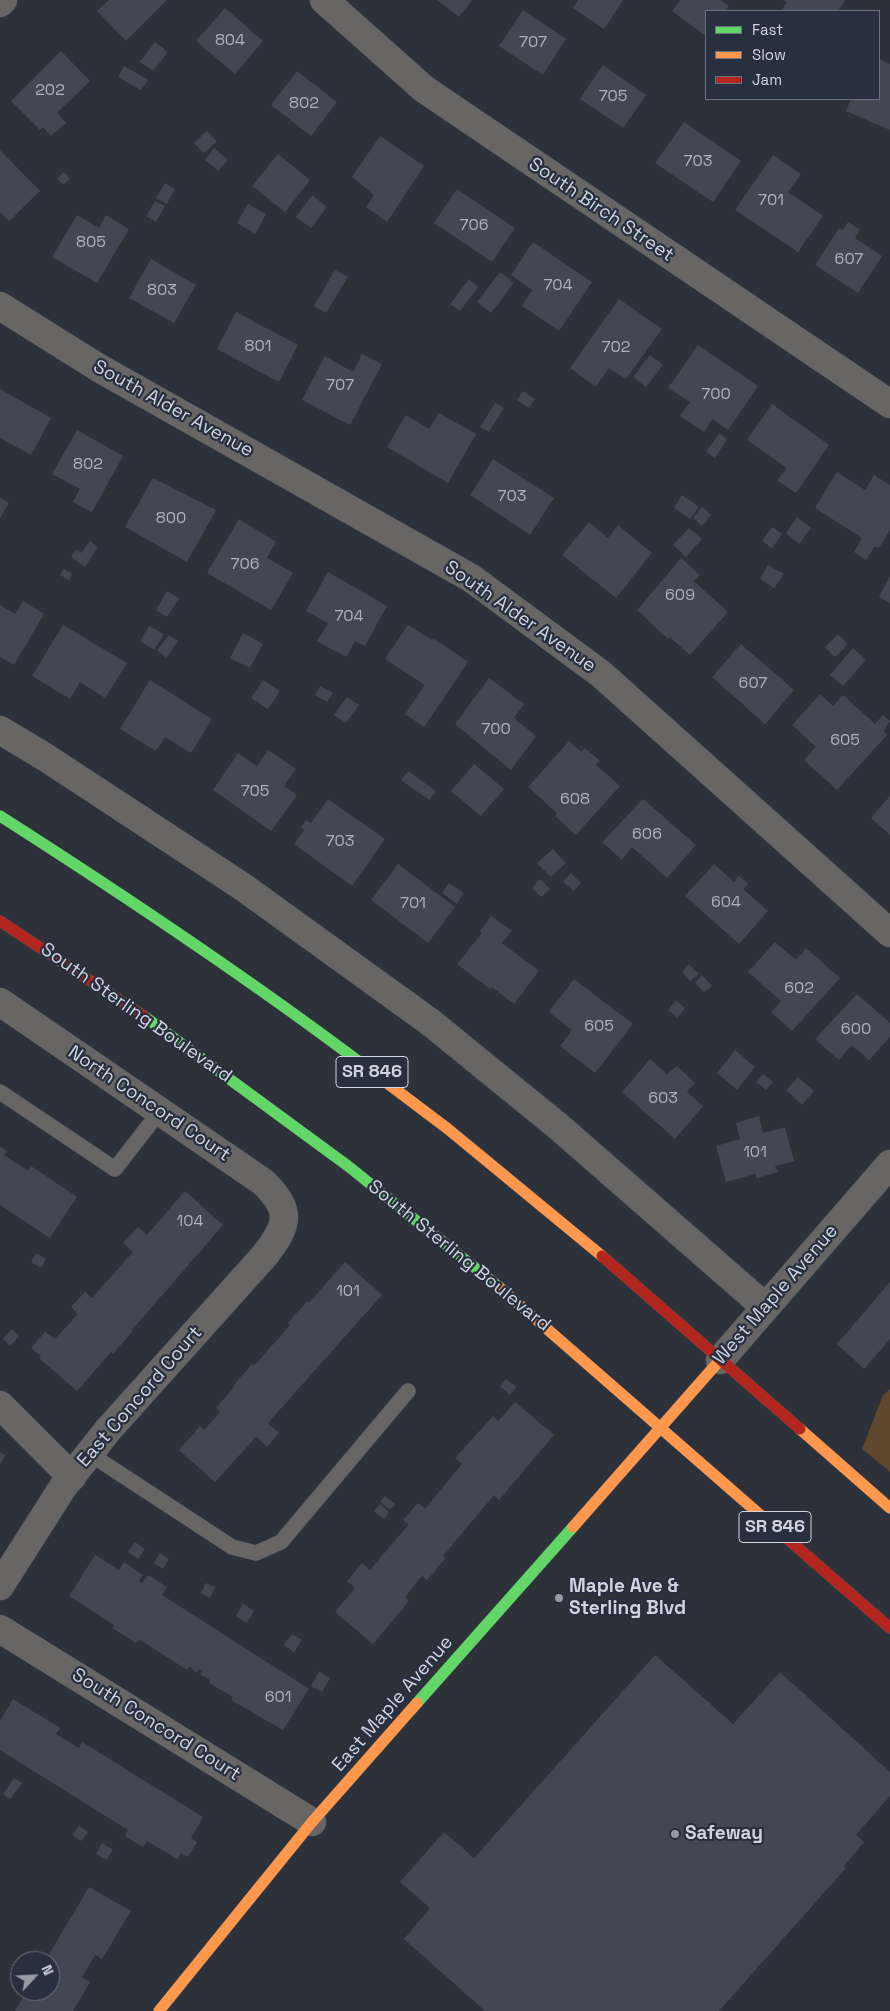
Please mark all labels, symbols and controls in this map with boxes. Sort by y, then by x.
legend [705,10,880,100]
text: Fast [752,20,783,39]
house number: 804 [215,31,245,51]
house number: 707 [519,33,547,53]
text: Slow [752,45,786,64]
text: Jam [752,70,782,89]
house number: 202 [35,81,65,101]
house number: 705 [599,87,627,107]
house number: 802 [289,94,319,114]
house number: 703 [684,152,712,172]
street label: South Birch Street [524,153,678,267]
house number: 701 [758,191,784,211]
house number: 706 [460,216,488,236]
house number: 805 [76,233,106,253]
house number: 607 [835,250,863,270]
house number: 704 [543,276,573,296]
house number: 803 [147,281,177,301]
house number: 801 [245,337,271,357]
house number: 702 [602,338,630,358]
street label: South Alder Avenue [89,356,257,462]
house number: 707 [326,376,354,396]
house number: 700 [701,385,731,405]
house number: 802 [73,455,103,475]
house number: 703 [498,487,526,507]
house number: 800 [156,509,186,529]
house number: 706 [231,555,259,575]
street label: South Alder Avenue [440,556,600,678]
house number: 609 [665,586,695,606]
house number: 704 [334,607,364,627]
house number: 607 [739,674,767,694]
house number: 700 [481,720,511,740]
house number: 605 [830,731,860,751]
house number: 705 [241,782,269,802]
house number: 608 [560,790,590,810]
house number: 606 [632,825,662,845]
house number: 703 [326,832,354,852]
house number: 604 [711,893,741,913]
house number: 701 [400,894,426,914]
street label: South Sterling Boulevard [36,938,236,1088]
house number: 602 [784,979,814,999]
house number: 605 [584,1017,614,1037]
house number: 600 [841,1020,871,1040]
street label: North Concord Court [63,1041,235,1167]
road number: SR 846 [336,1056,408,1088]
house number: 603 [648,1089,678,1109]
house number: 101 [743,1143,767,1163]
street label: South Sterling Boulevard [363,1175,555,1337]
house number: 104 [177,1212,203,1232]
street label: West Maple Avenue [709,1220,843,1370]
house number: 101 [336,1282,360,1302]
street label: East Concord Court [73,1322,207,1472]
road number: SR 846 [739,1511,811,1542]
place label: Maple Ave & Sterling Blvd [569,1576,686,1620]
marker: Maple Ave & Sterling Blvd [553,1592,565,1604]
street label: East Maple Avenue [328,1631,458,1777]
street label: South Concord Court [68,1664,244,1786]
house number: 601 [265,1688,291,1708]
place label: Safeway [685,1823,763,1845]
marker: Safeway [669,1828,681,1840]
north arrow [10,1951,60,2001]
text: N [38,1962,58,1978]

